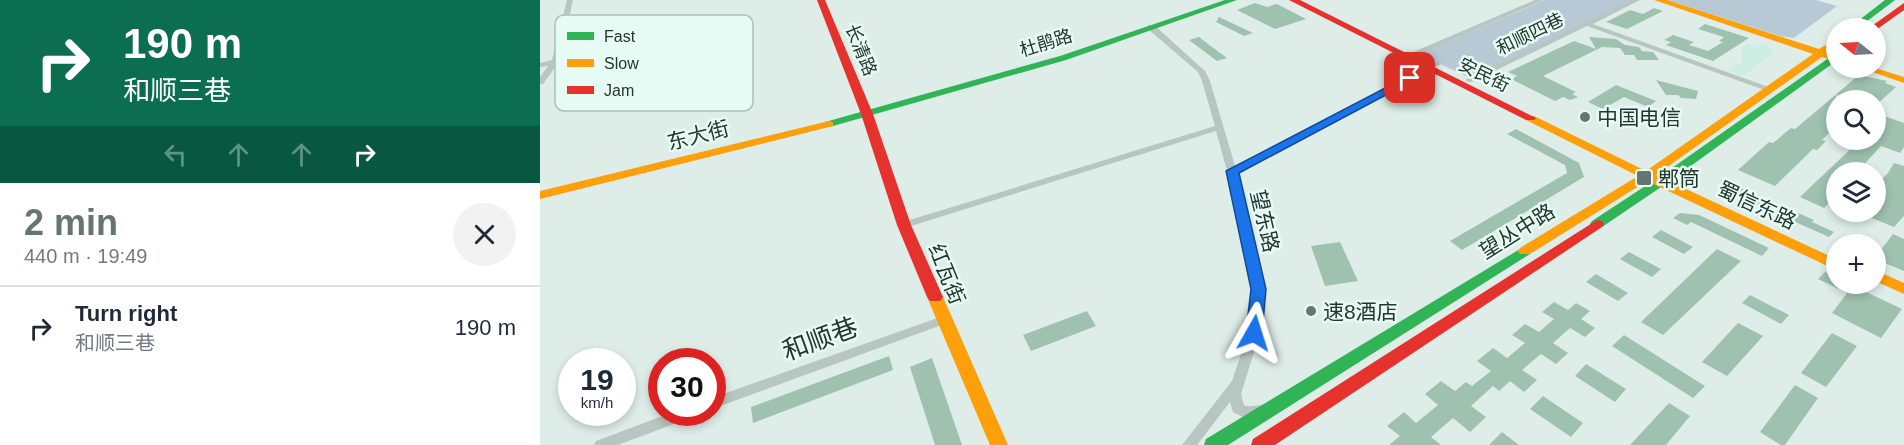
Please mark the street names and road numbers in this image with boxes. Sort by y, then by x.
street label: 和顺四巷 [1493,9,1567,59]
street label: 长清路 [842,21,880,79]
street label: 杜鹃路 [1017,26,1075,60]
street label: 安民街 [1455,54,1513,96]
street label: 东大街 [665,116,731,154]
street label: 蜀信东路 [1714,177,1800,233]
street label: 望东路 [1247,188,1283,254]
street label: 望丛中路 [1475,199,1559,263]
street label: 红瓦街 [925,240,969,308]
street label: 和顺巷 [778,312,862,366]

